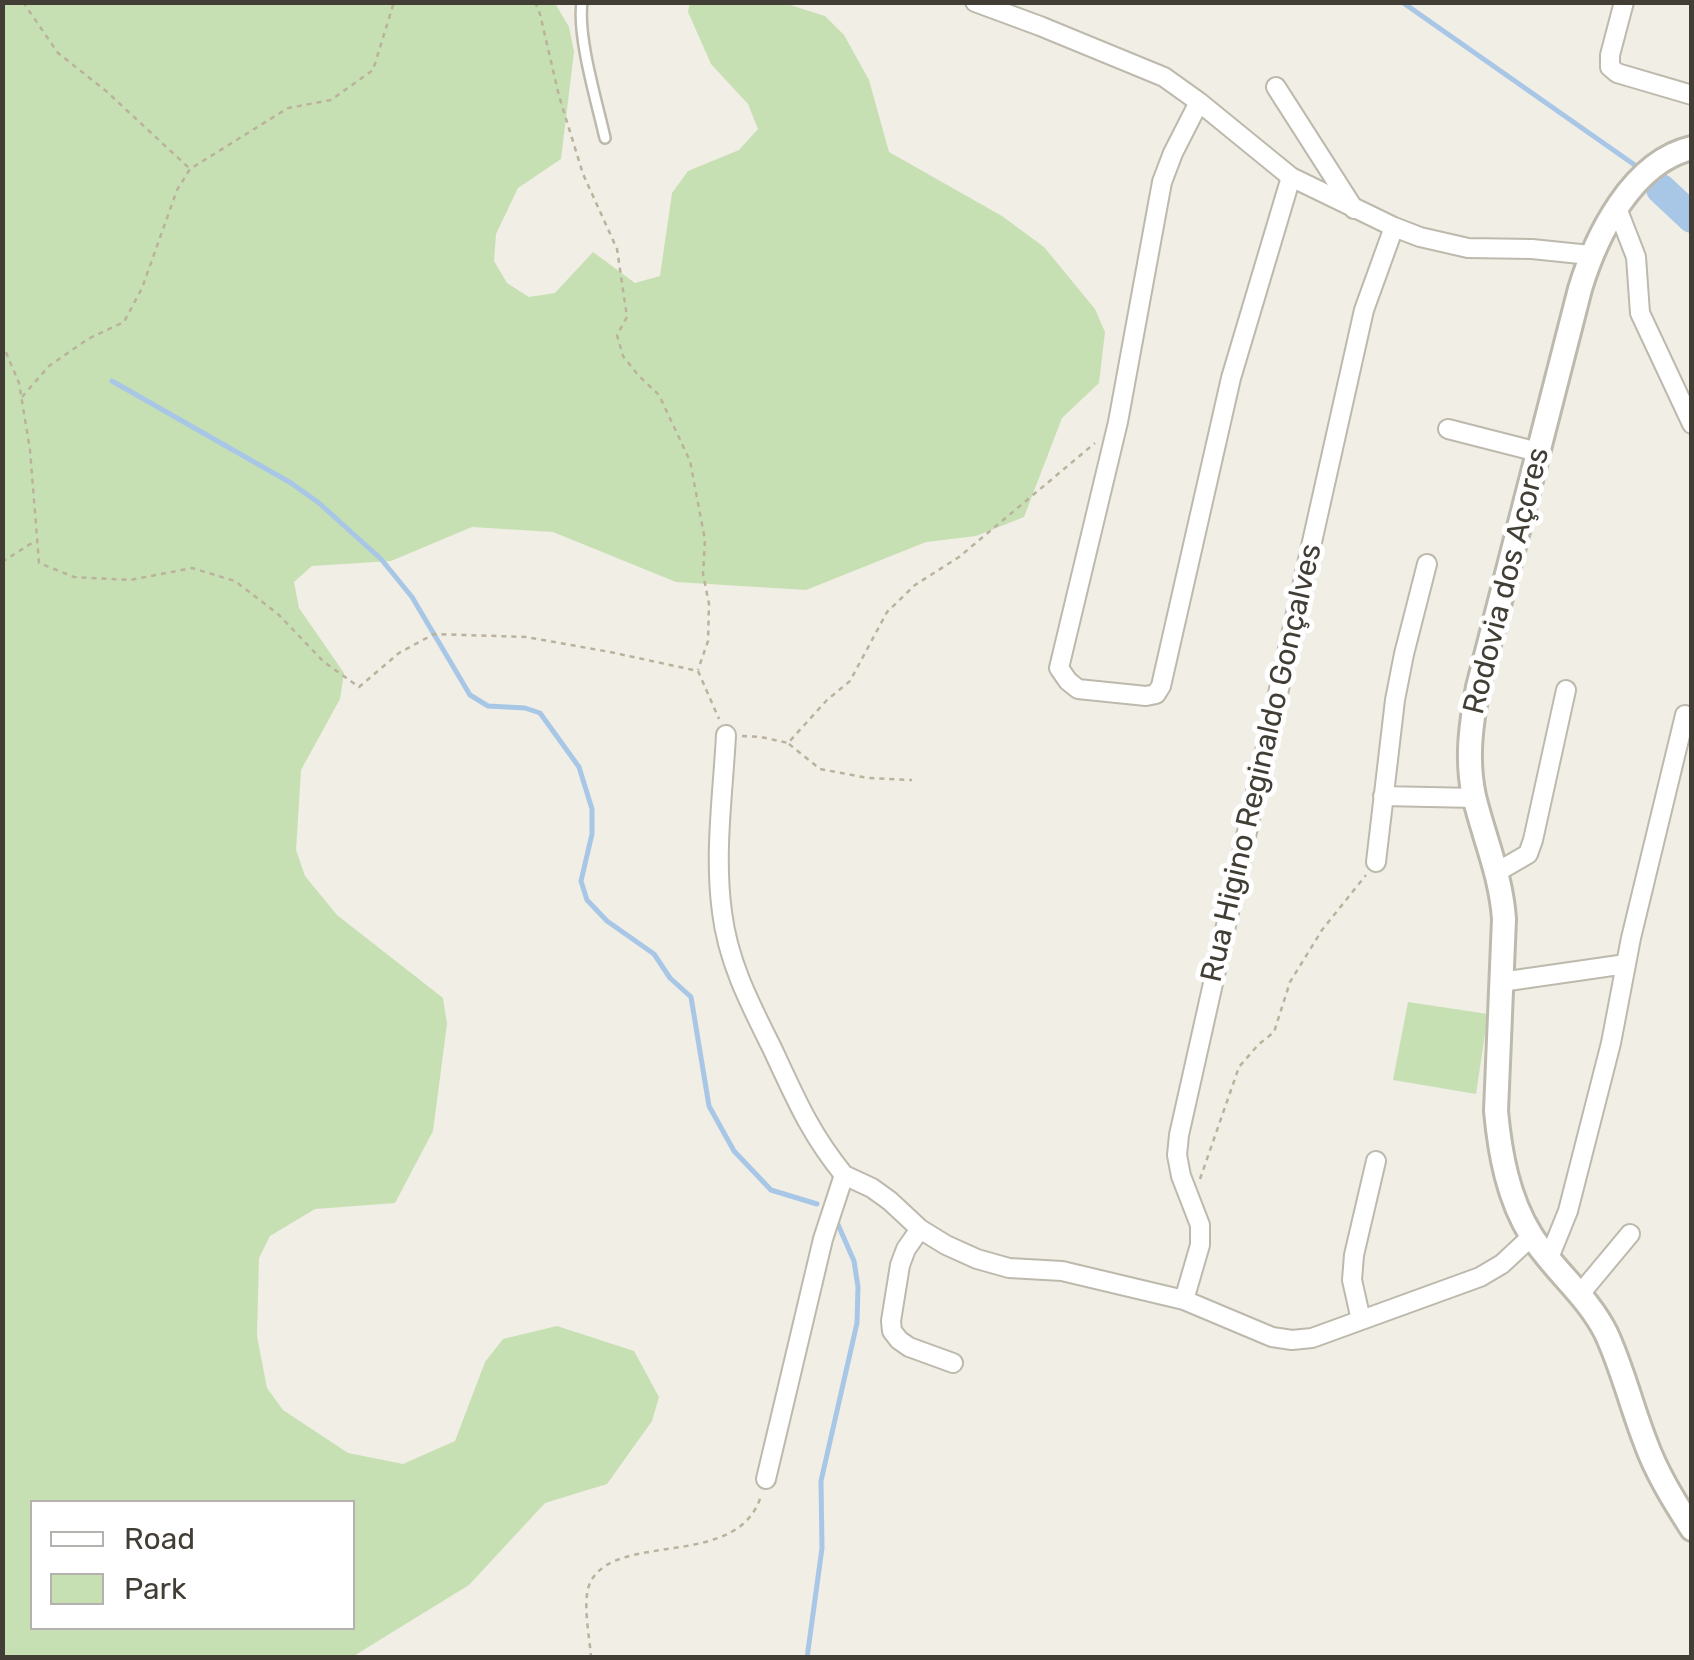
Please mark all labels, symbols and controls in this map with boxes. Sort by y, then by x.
street label: Rodovia dos Açores [1456,444,1558,718]
street label: Rua Higino Reginaldo Gonçalves [1194,540,1330,986]
legend [30,1500,355,1630]
text: Road [124,1521,195,1557]
text: Park [124,1571,186,1607]

